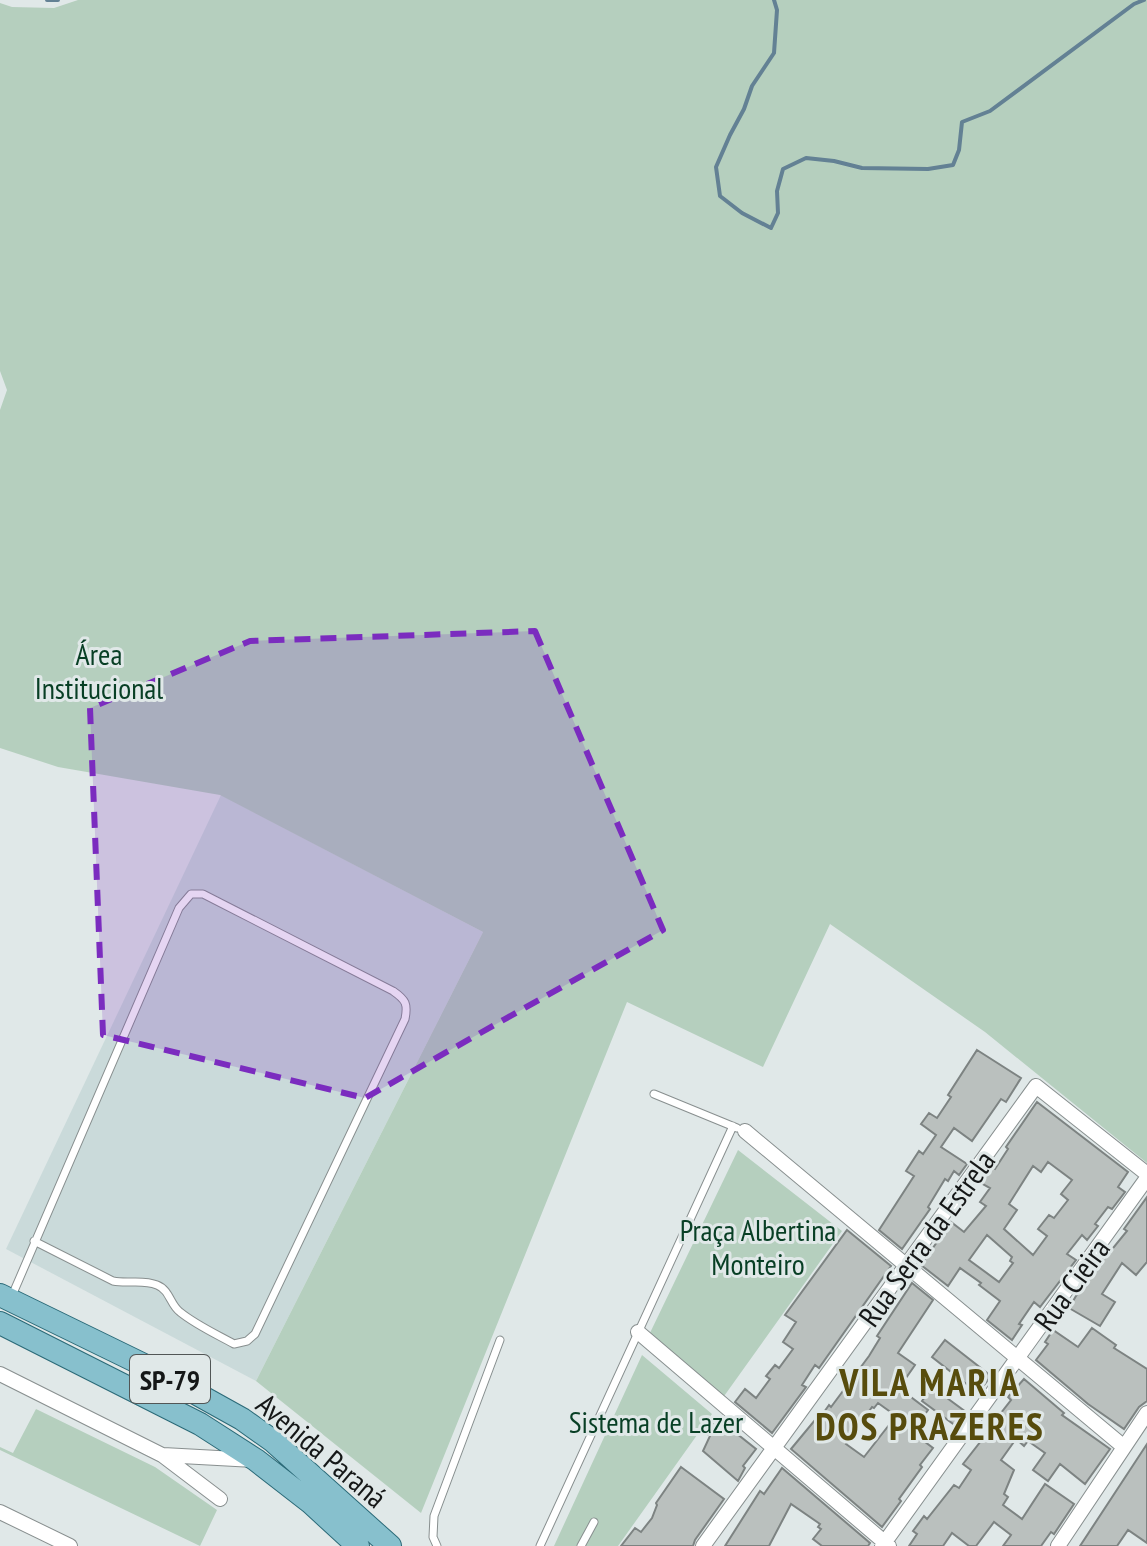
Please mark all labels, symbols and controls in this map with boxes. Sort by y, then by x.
park label: Área Institucional [35,634,163,707]
street label: Rua Serra da Estrela [849,1142,1003,1334]
park label: Praça Albertina Monteiro [680,1210,836,1283]
street label: Rua Cieira [1024,1230,1118,1338]
road number: SP-79 [130,1355,210,1403]
district label: VILA MARIA DOS PRAZERES [815,1357,1045,1450]
street label: Avenida Paraná [249,1384,395,1516]
park label: Sistema de Lazer [569,1402,744,1441]

